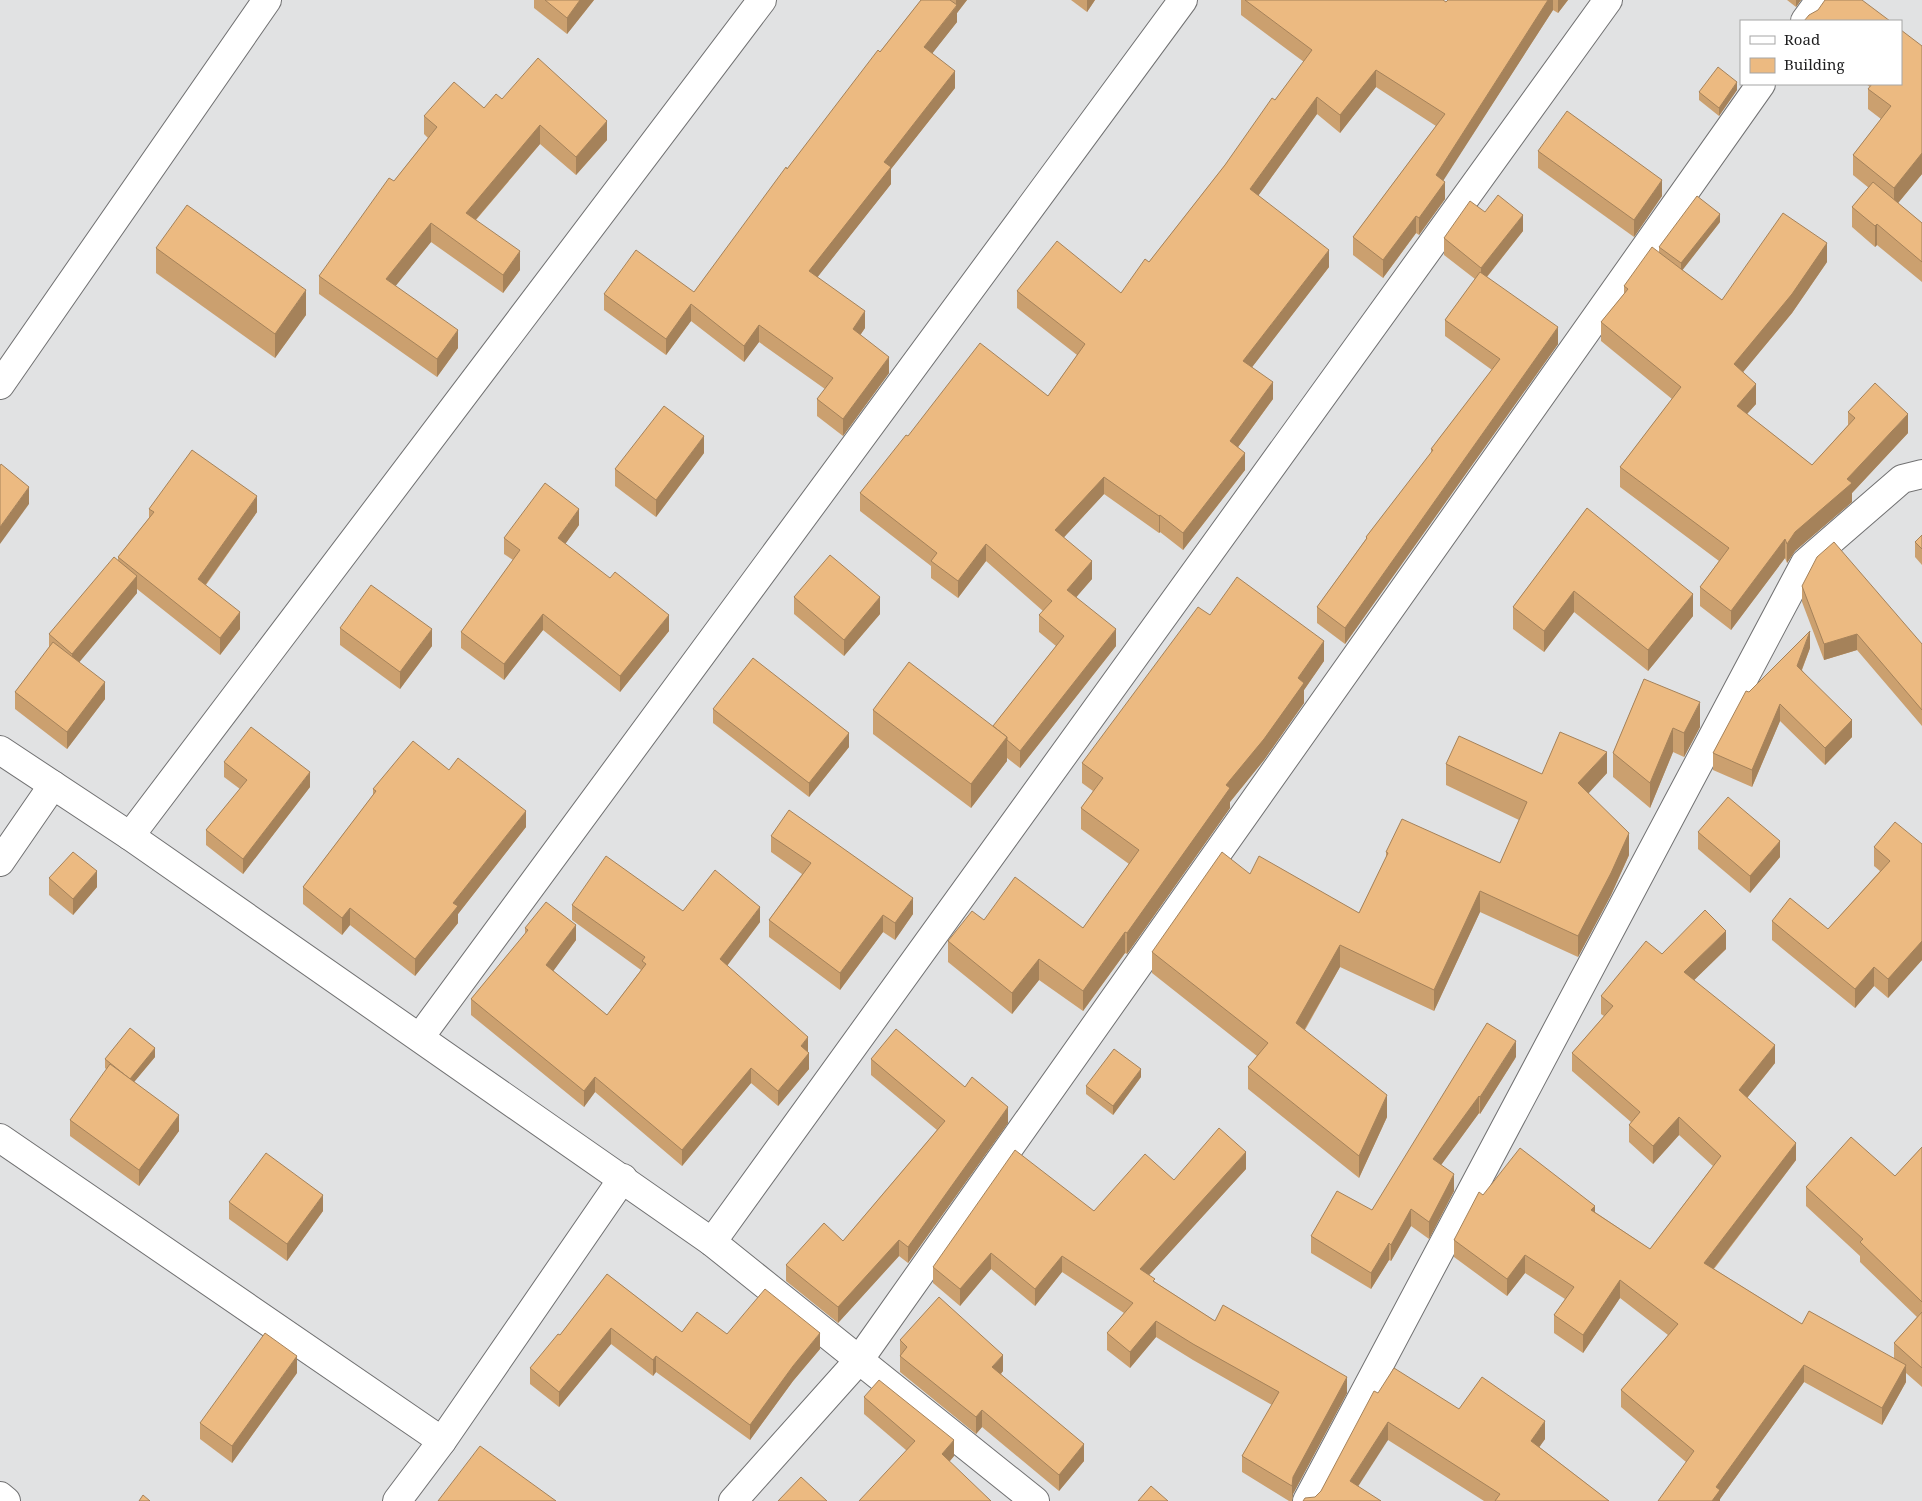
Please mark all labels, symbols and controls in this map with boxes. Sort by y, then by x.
legend [1740,20,1902,85]
text: Road [1784,29,1820,49]
text: Building [1784,54,1845,74]

